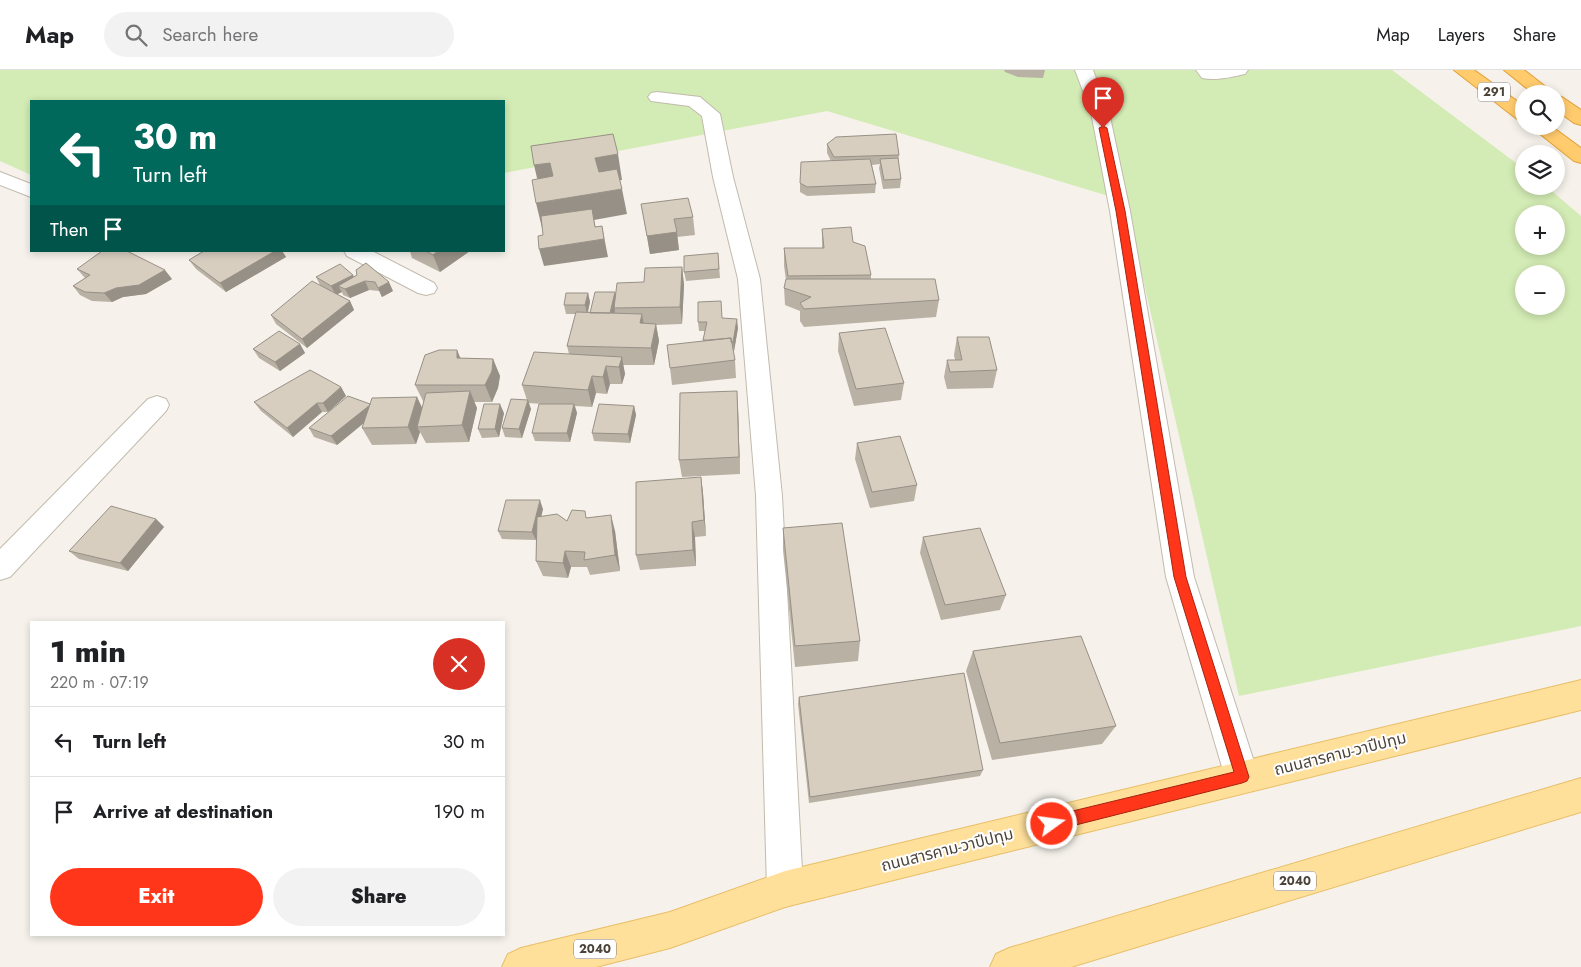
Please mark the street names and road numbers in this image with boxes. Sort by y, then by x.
road number: 291 [1478,83,1510,102]
street label: ถนนสารคาม-วาปีปทุม [1272,726,1409,781]
street label: ถนนสารคาม-วาปีปทุม [879,822,1016,877]
road number: 2040 [1274,871,1316,890]
road number: 2040 [574,940,616,959]

